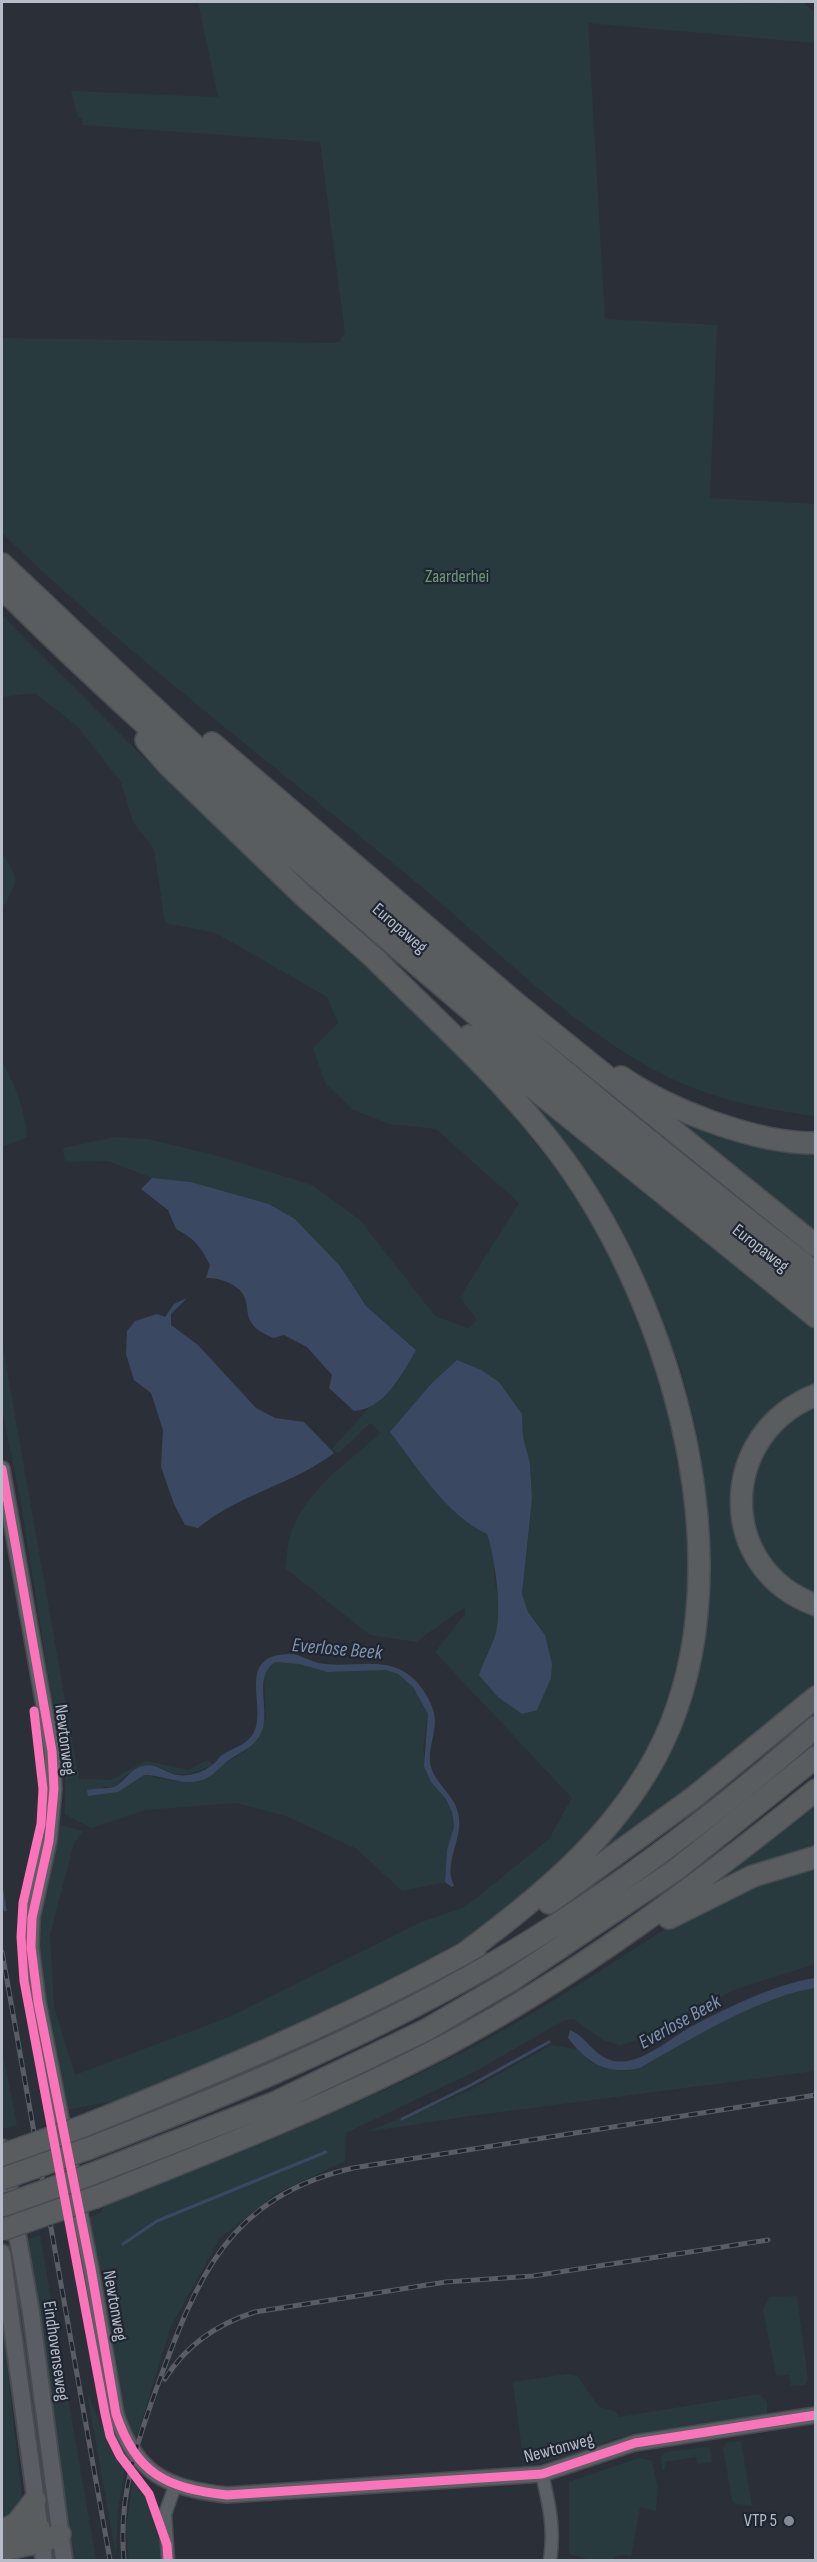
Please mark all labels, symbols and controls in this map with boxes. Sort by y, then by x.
park label: Zaarderhei [425,566,489,588]
street label: Europaweg [367,899,431,959]
street label: Europaweg [727,1220,793,1278]
water label: Everlose Beek [291,1634,383,1666]
street label: Newtonweg [49,1703,79,1777]
water label: Everlose Beek [635,1991,725,2055]
street label: Newtonweg [97,2269,131,2343]
street label: Eindhovenseweg [37,2300,73,2402]
street label: Newtonweg [522,2429,596,2469]
place label: VTP 5 [744,2510,777,2532]
marker: VTP 5 [782,2514,796,2528]

